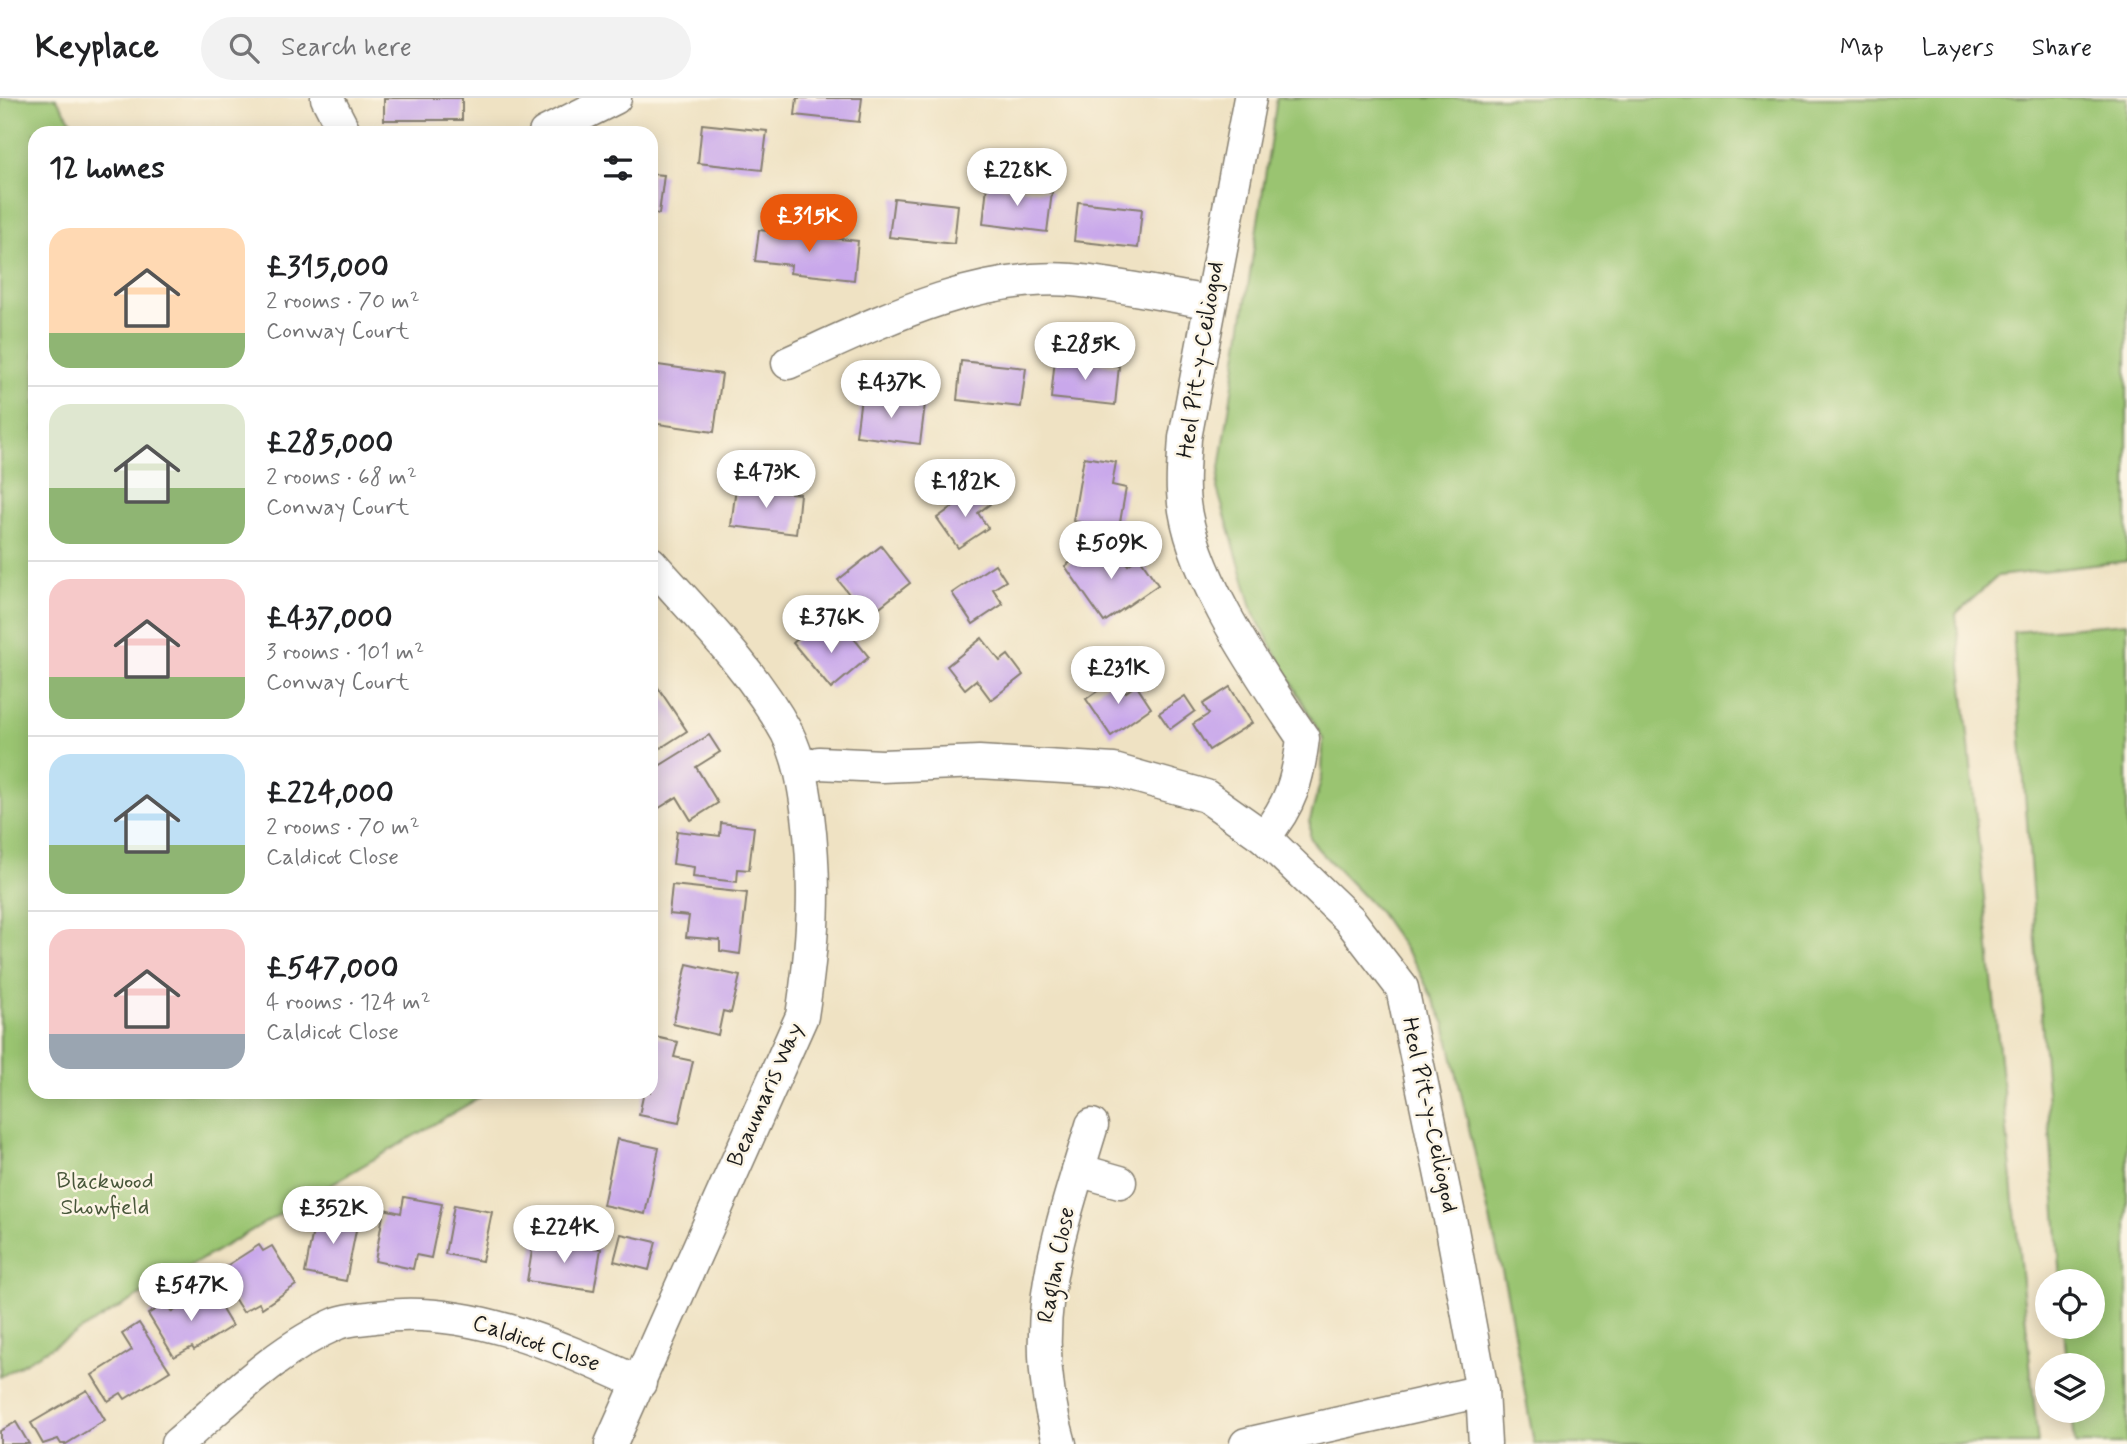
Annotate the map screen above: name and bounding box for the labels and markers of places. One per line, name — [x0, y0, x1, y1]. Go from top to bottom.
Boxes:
pin: £228K — [968, 148, 1066, 208]
pin: £315K — [760, 194, 858, 254]
pin: £285K — [1036, 322, 1134, 382]
pin: £437K — [842, 360, 940, 420]
pin: £473K — [717, 450, 815, 510]
pin: £182K — [916, 460, 1014, 519]
pin: £509K — [1062, 522, 1160, 581]
pin: £376K — [782, 596, 880, 655]
pin: £231K — [1069, 646, 1167, 706]
pin: £352K — [284, 1186, 382, 1246]
pin: £224K — [515, 1206, 613, 1265]
pin: £547K — [142, 1264, 240, 1323]

